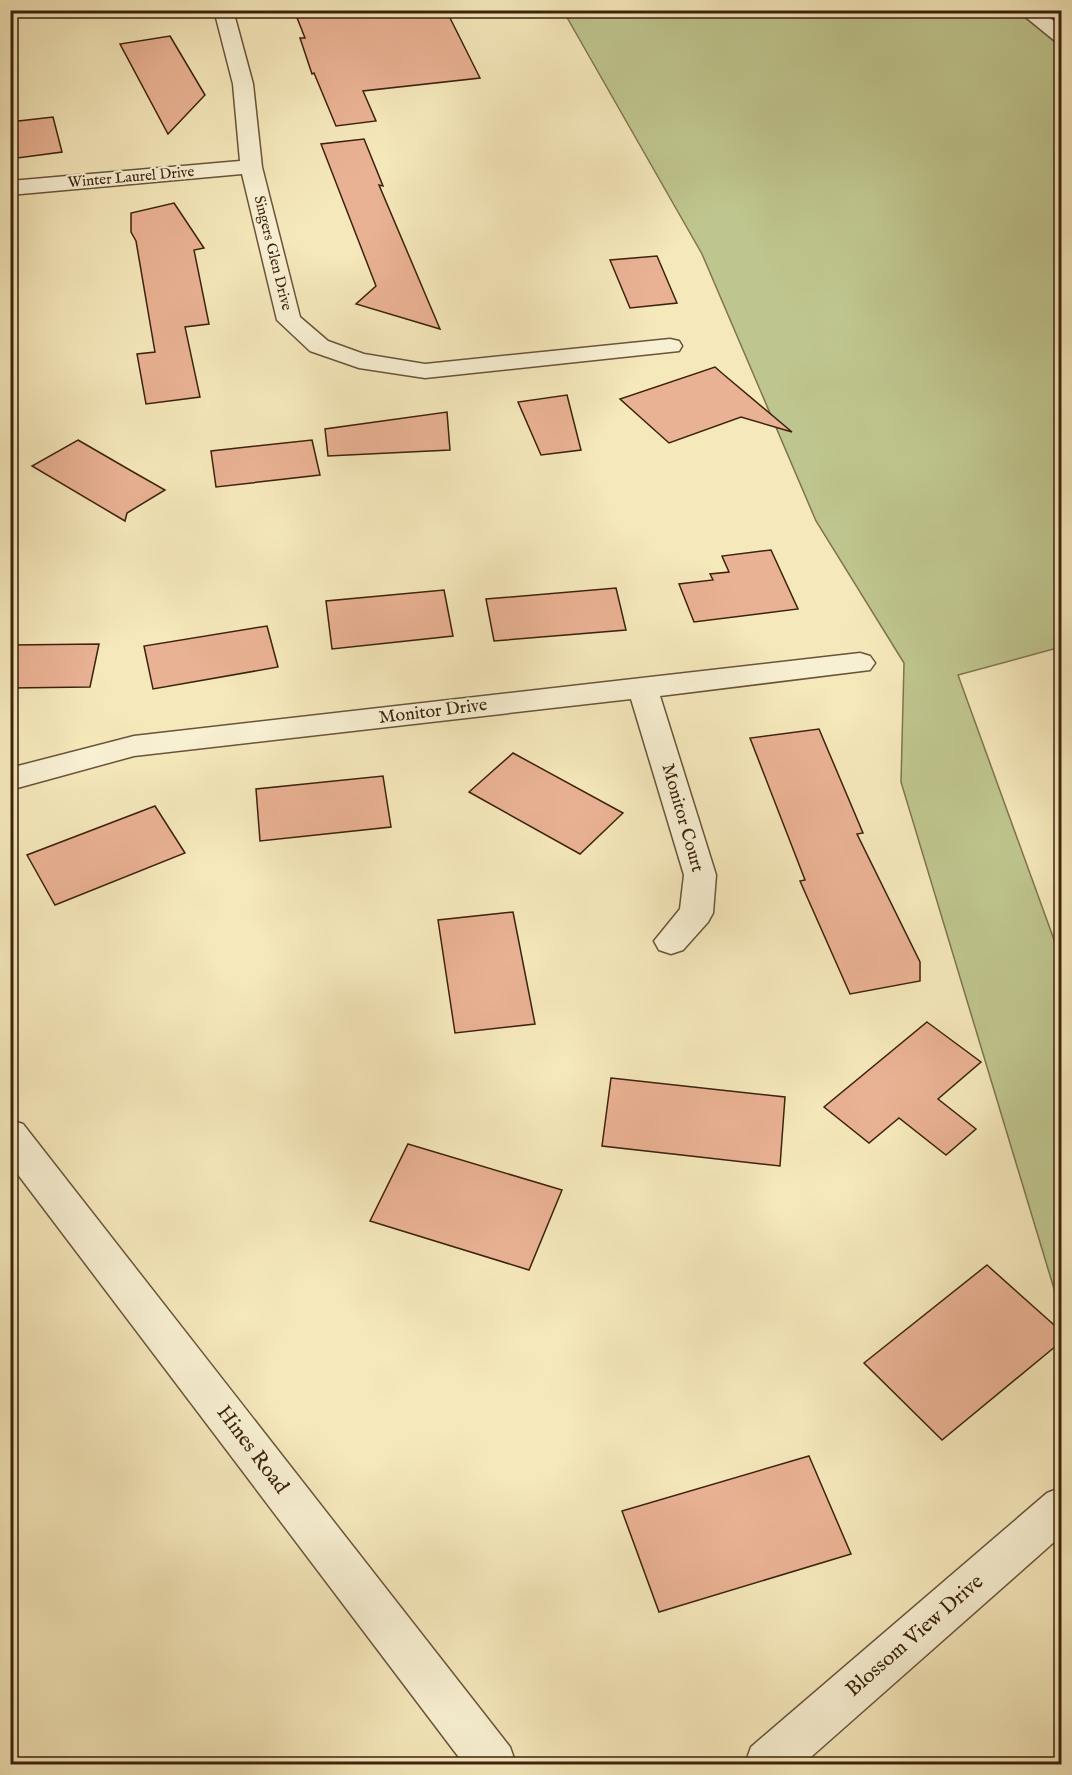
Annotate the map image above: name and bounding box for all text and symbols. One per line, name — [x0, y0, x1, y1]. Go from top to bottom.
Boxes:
street label: Winter Laurel Drive — [67, 162, 195, 192]
street label: Singers Glen Drive — [250, 194, 296, 313]
street label: Monitor Drive — [378, 694, 488, 730]
street label: Monitor Court — [656, 761, 708, 875]
street label: Hines Road — [210, 1400, 295, 1500]
street label: Blossom View Drive — [841, 1569, 990, 1703]

